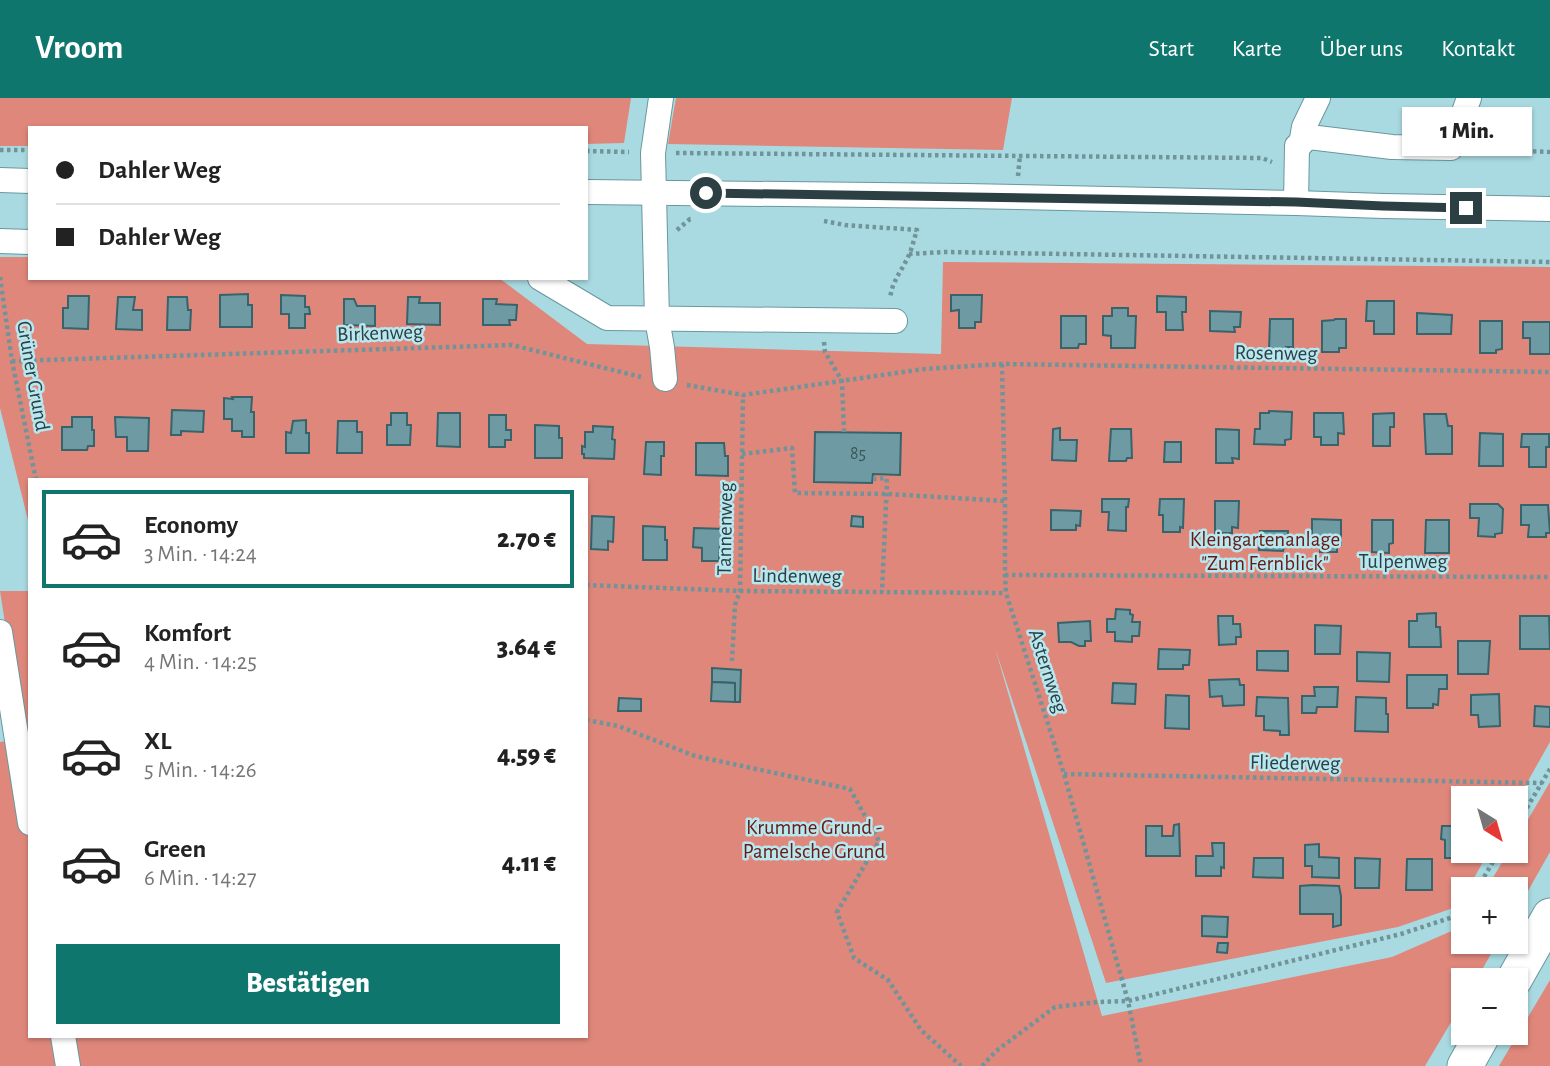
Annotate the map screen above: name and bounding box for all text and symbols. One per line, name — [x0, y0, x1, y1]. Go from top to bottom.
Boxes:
text: Vroom — [35, 32, 123, 65]
text: Start — [1149, 37, 1194, 61]
text: Karte — [1232, 37, 1282, 61]
text: Über uns — [1320, 37, 1403, 61]
text: Kontakt — [1441, 37, 1515, 61]
callout: 1 Min. — [1401, 106, 1531, 155]
text: 1 Min. — [1440, 120, 1494, 143]
text: Dahler Weg — [98, 157, 221, 183]
route start — [690, 177, 722, 209]
route end — [1450, 192, 1482, 224]
text: Dahler Weg — [98, 224, 221, 250]
street label: Grüner Grund — [13, 319, 53, 433]
street label: Birkenweg — [337, 321, 424, 345]
street label: Rosenweg — [1234, 342, 1318, 364]
house number: 85 — [850, 445, 866, 463]
street label: Tannenweg — [714, 481, 736, 576]
icon: car — [60, 508, 123, 571]
text: Economy — [144, 512, 238, 538]
text: 2.70 € — [497, 526, 556, 552]
park label: Kleingartenanlage "Zum Fernblick" — [1190, 529, 1340, 574]
text: 3 Min. · 14:24 — [144, 543, 257, 566]
street label: Tulpenweg — [1359, 551, 1448, 572]
street label: Lindenweg — [752, 565, 843, 587]
icon: car — [60, 616, 123, 679]
text: Komfort — [144, 620, 231, 646]
street label: Asternweg — [1025, 626, 1072, 716]
text: 3.64 € — [497, 634, 556, 660]
text: 4 Min. · 14:25 — [144, 651, 257, 674]
icon: car — [60, 724, 123, 787]
text: XL — [144, 728, 171, 754]
text: 4.59 € — [497, 742, 556, 768]
street label: Fliederweg — [1250, 752, 1341, 774]
text: 5 Min. · 14:26 — [144, 759, 257, 782]
north arrow — [1451, 786, 1528, 863]
map controls — [1451, 786, 1528, 1045]
park label: Krumme Grund - Pamelsche Grund — [743, 817, 885, 862]
icon: car — [60, 832, 123, 895]
text: Green — [144, 836, 206, 862]
text: 4.11 € — [502, 850, 556, 876]
text: 6 Min. · 14:27 — [144, 867, 257, 890]
button: + — [1451, 877, 1528, 954]
button: Bestätigen — [56, 944, 560, 1024]
button: − — [1451, 968, 1528, 1045]

